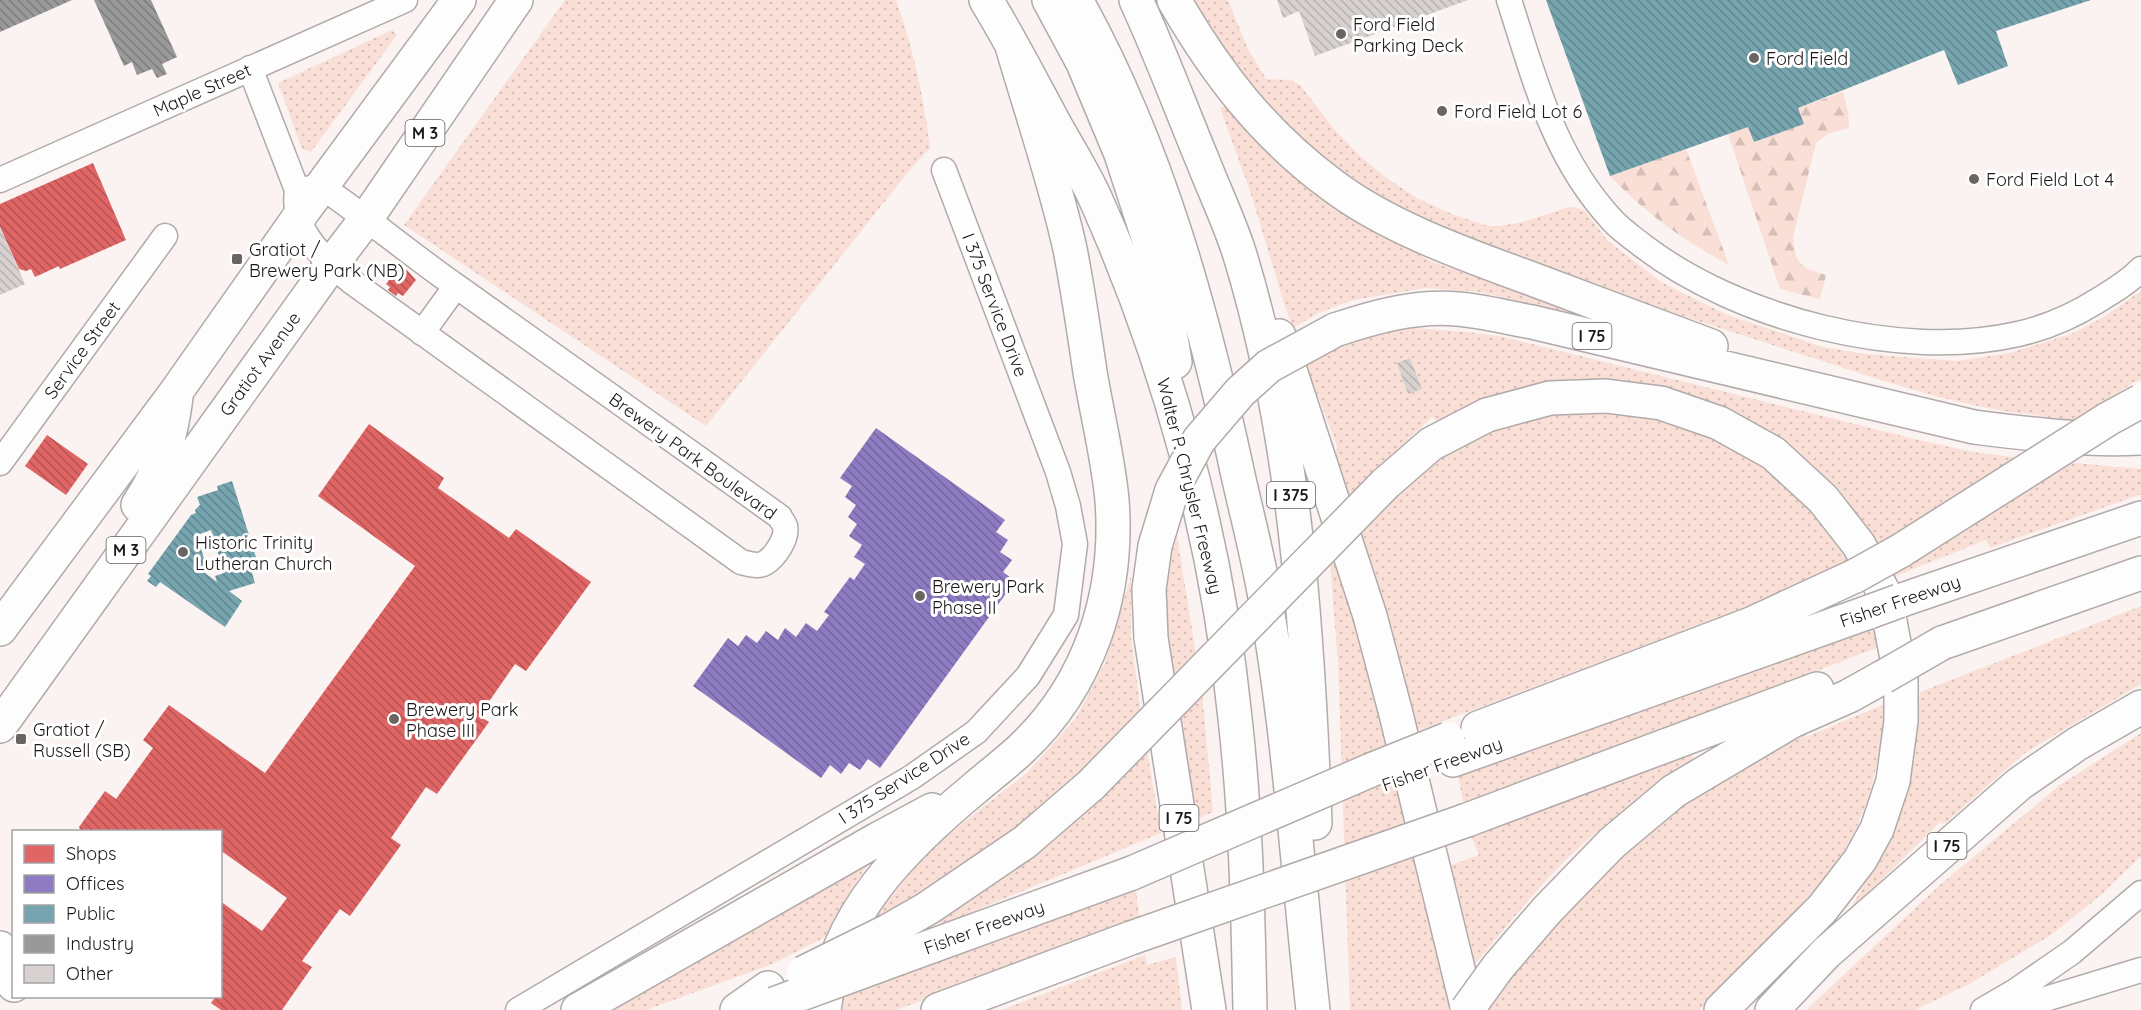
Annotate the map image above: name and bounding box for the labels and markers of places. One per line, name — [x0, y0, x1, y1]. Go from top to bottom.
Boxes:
place label: Ford Field Parking Deck — [1353, 13, 1464, 57]
marker: Ford Field Parking Deck — [1334, 27, 1348, 41]
place label: Ford Field — [1766, 47, 1848, 70]
marker: Ford Field — [1747, 51, 1761, 65]
place label: Ford Field Lot 6 — [1454, 100, 1583, 123]
marker: Ford Field Lot 6 — [1435, 104, 1449, 118]
place label: Ford Field Lot 4 — [1986, 168, 2114, 191]
marker: Ford Field Lot 4 — [1967, 172, 1981, 186]
place label: Gratiot / Brewery Park (NB) — [249, 238, 405, 282]
marker: Gratiot / Brewery Park (NB) — [230, 252, 244, 266]
place label: Historic Trinity Lutheran Church — [195, 531, 333, 575]
marker: Historic Trinity Lutheran Church — [176, 545, 190, 559]
place label: Brewery Park Phase II — [932, 575, 1044, 619]
marker: Brewery Park Phase II — [913, 589, 927, 603]
place label: Brewery Park Phase III — [406, 698, 518, 742]
marker: Brewery Park Phase III — [387, 712, 401, 726]
place label: Gratiot / Russell (SB) — [33, 718, 131, 762]
marker: Gratiot / Russell (SB) — [14, 732, 28, 746]

